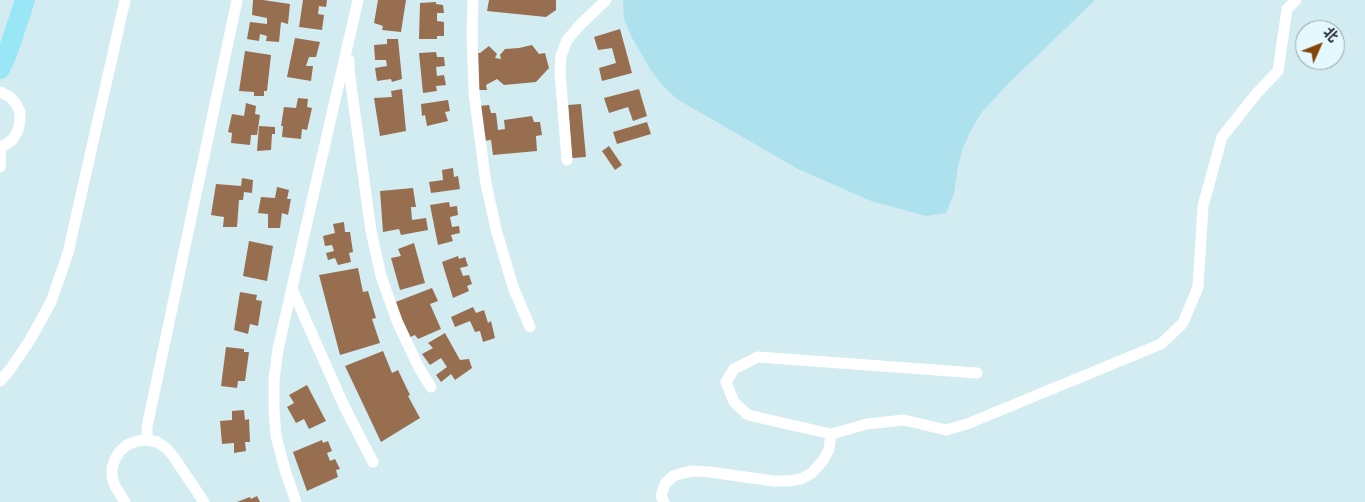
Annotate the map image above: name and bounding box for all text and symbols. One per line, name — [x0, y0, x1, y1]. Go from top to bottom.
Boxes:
north arrow — [1295, 20, 1345, 70]
text: 北 — [1319, 24, 1341, 46]

